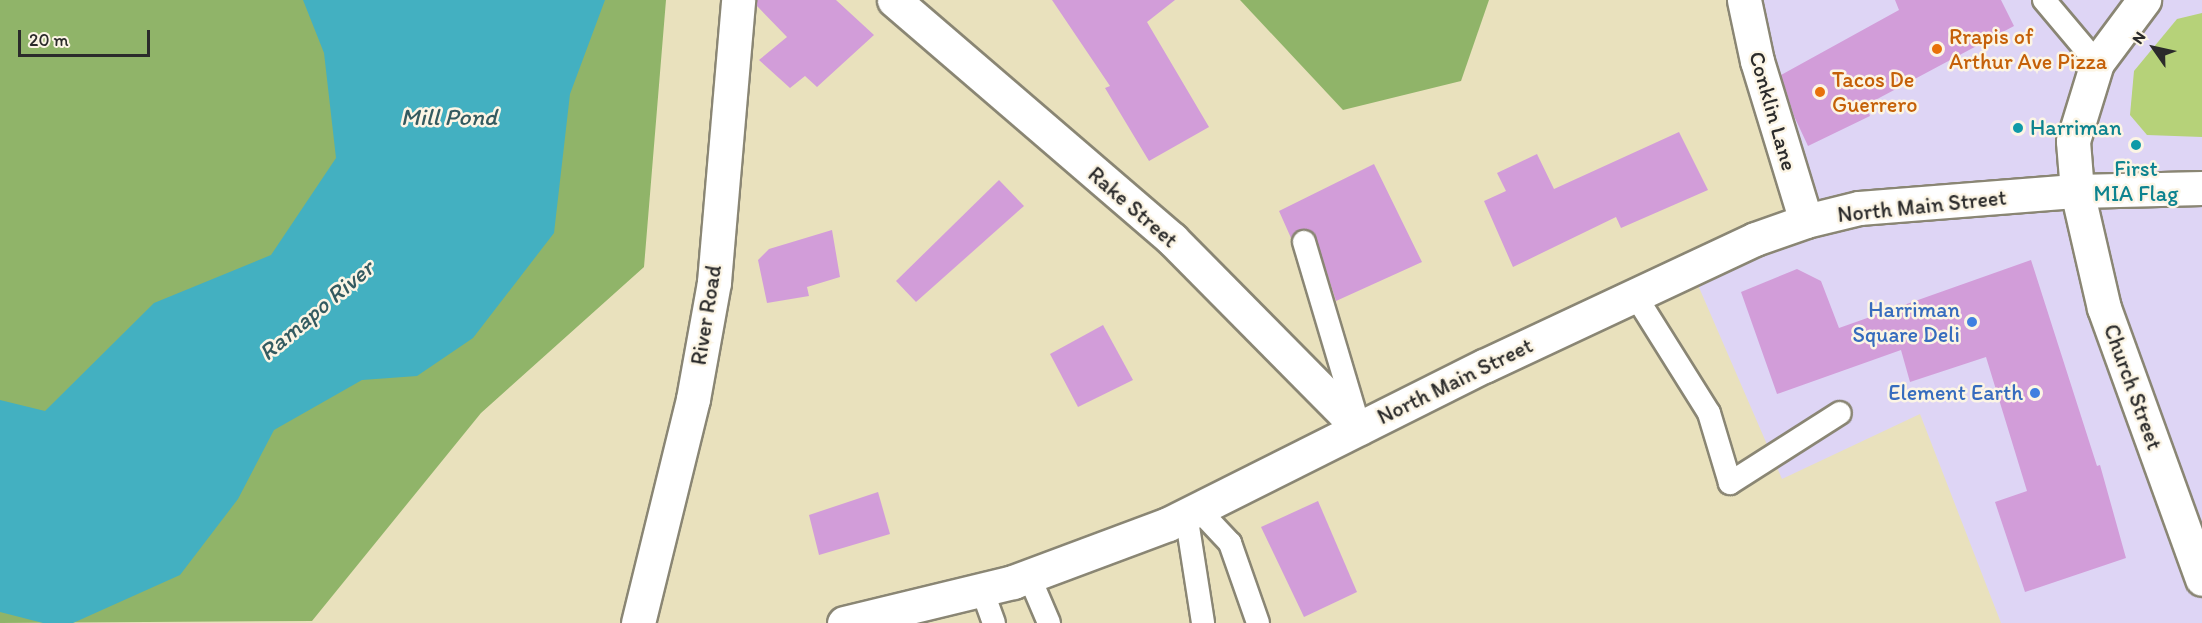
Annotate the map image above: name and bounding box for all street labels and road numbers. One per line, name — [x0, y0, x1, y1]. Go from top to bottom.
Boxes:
street label: Conklin Lane — [1743, 48, 1803, 174]
street label: Rake Street — [1083, 161, 1183, 253]
street label: North Main Street — [1836, 184, 2008, 228]
street label: River Road — [685, 263, 727, 367]
street label: Church Street — [2098, 321, 2168, 453]
street label: North Main Street — [1373, 332, 1537, 430]

